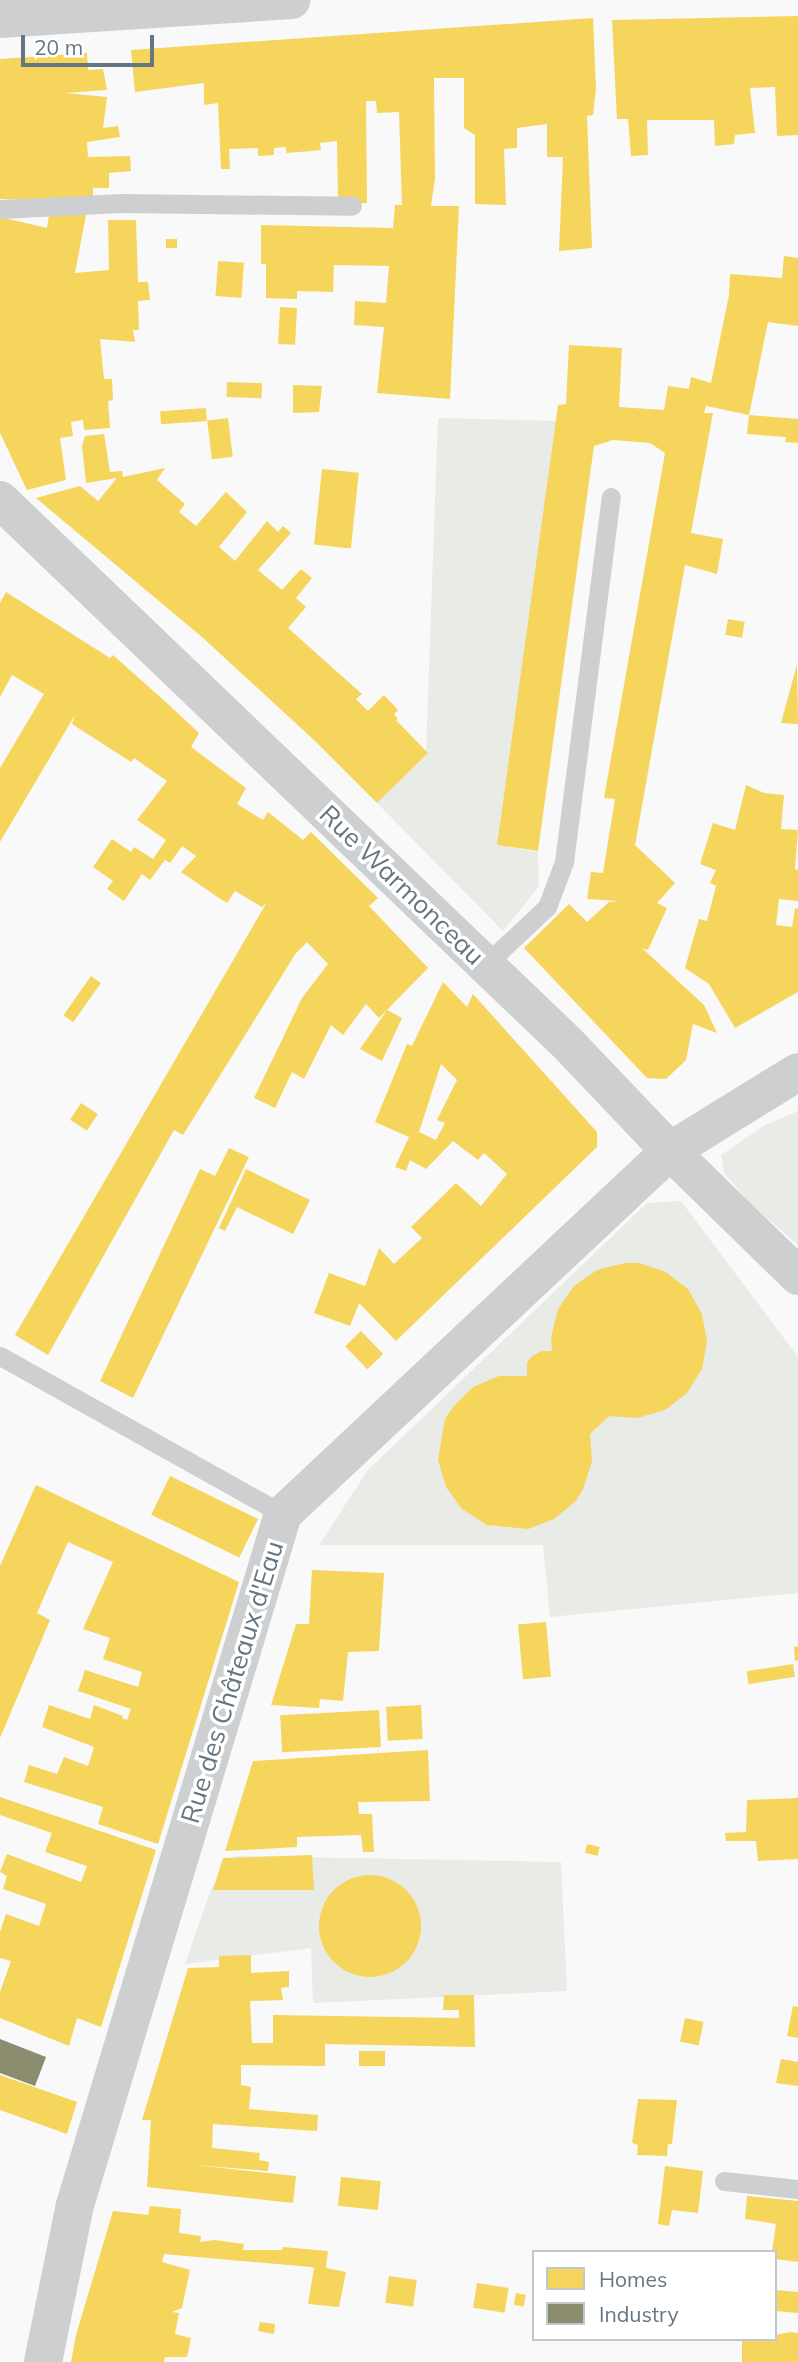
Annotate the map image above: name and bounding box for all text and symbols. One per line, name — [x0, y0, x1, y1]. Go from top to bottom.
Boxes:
scale bar — [24, 21, 158, 65]
text: 20 m — [34, 34, 83, 60]
street label: Rue Warmonceau — [313, 799, 491, 971]
street label: Rue des Châteaux d'Eau — [174, 1537, 290, 1827]
legend — [532, 2250, 777, 2341]
text: Homes — [599, 2266, 667, 2292]
text: Industry — [599, 2301, 679, 2327]

